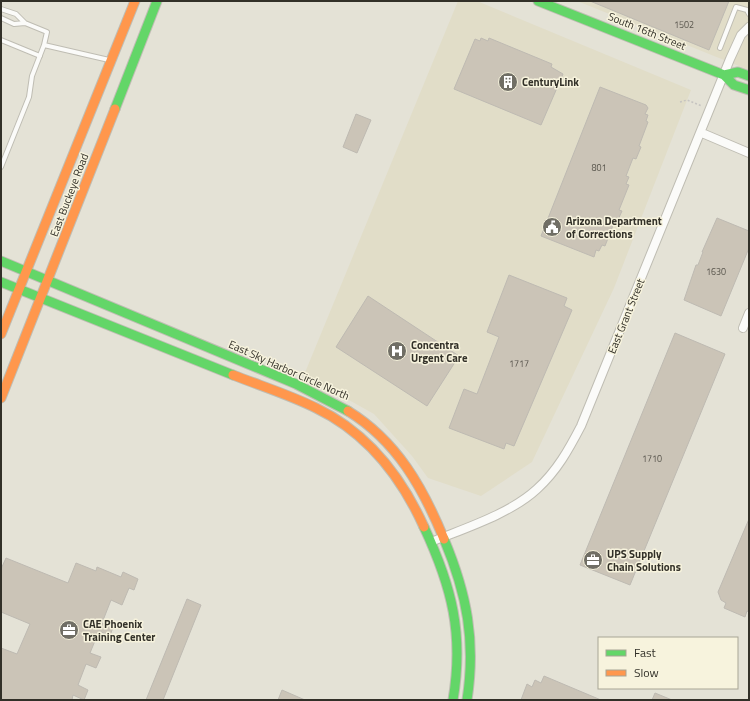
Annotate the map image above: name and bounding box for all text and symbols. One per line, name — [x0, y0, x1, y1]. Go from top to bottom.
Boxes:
street label: South 16th Street — [606, 8, 688, 54]
house number: 1502 — [674, 18, 694, 31]
building icon: CenturyLink — [497, 71, 519, 93]
place label: CenturyLink — [522, 74, 579, 90]
street label: East Buckeye Road — [46, 151, 92, 239]
house number: 801 — [591, 161, 607, 174]
place label: Arizona Department of Corrections — [566, 213, 662, 242]
public building icon: Arizona Department of Corrections — [541, 216, 563, 238]
house number: 1630 — [706, 265, 726, 278]
street label: East Grant Street — [604, 276, 648, 356]
street label: East Sky Harbor Circle North — [226, 336, 352, 404]
place label: Concentra Urgent Care — [411, 337, 468, 366]
hospital icon: Concentra Urgent Care — [386, 340, 408, 362]
house number: 1717 — [509, 357, 529, 370]
house number: 1710 — [642, 452, 662, 465]
place label: UPS Supply Chain Solutions — [607, 546, 681, 575]
office icon: UPS Supply Chain Solutions — [582, 549, 604, 571]
place label: CAE Phoenix Training Center — [83, 616, 155, 645]
office icon: CAE Phoenix Training Center — [58, 619, 80, 641]
legend — [598, 637, 738, 689]
text: Fast — [634, 643, 657, 662]
text: Slow — [634, 663, 659, 682]

